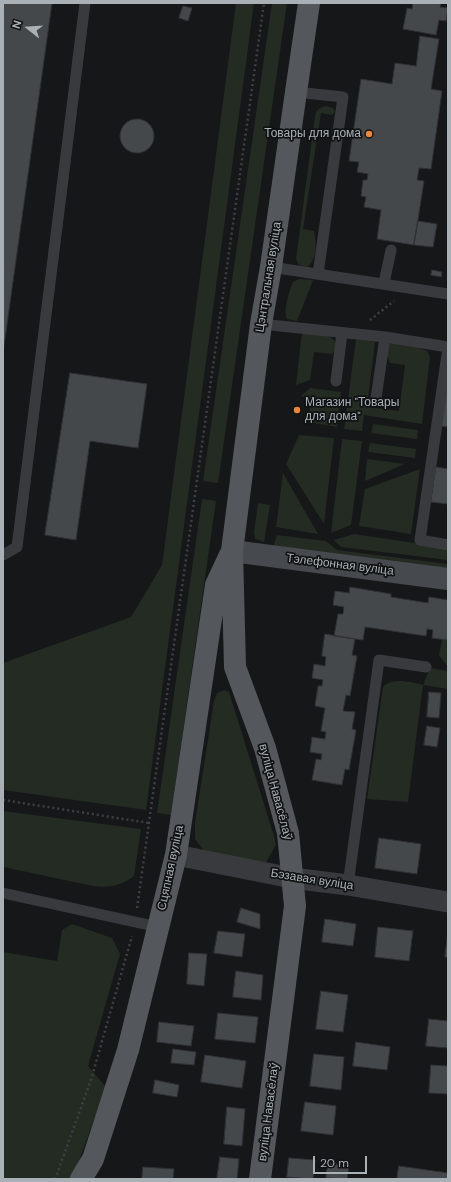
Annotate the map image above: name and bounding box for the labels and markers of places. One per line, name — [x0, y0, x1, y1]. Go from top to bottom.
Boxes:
place label: Товары для дома — [264, 127, 361, 141]
marker: Товары для дома — [364, 129, 374, 139]
place label: Магазин "Товары для дома" — [305, 396, 399, 424]
marker: Магазин "Товары для дома" — [292, 405, 302, 415]

